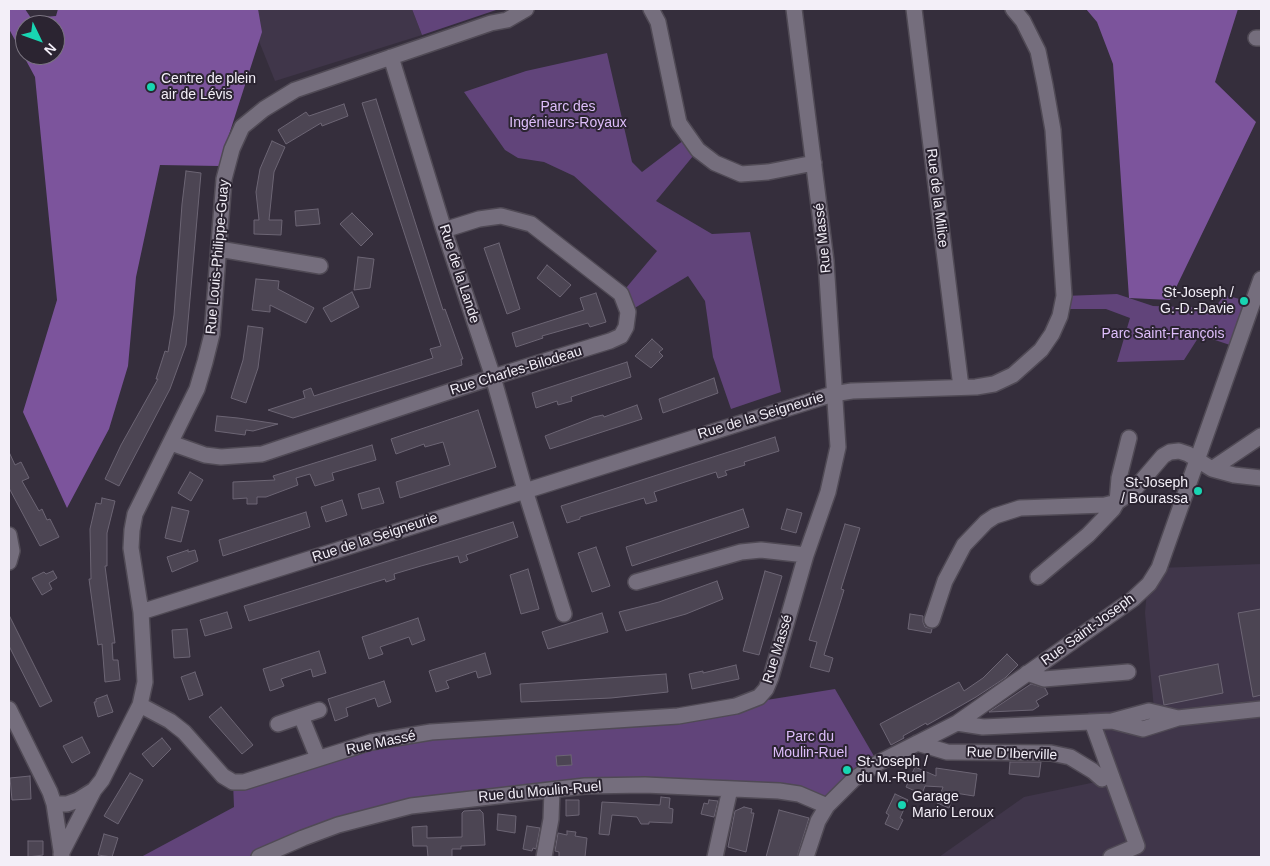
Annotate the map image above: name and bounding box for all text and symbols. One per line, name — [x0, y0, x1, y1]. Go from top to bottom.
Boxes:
north arrow — [15, 15, 65, 65]
text: N — [41, 40, 60, 58]
place label: Centre de plein air de Lévis — [161, 71, 256, 104]
marker: Centre de plein air de Lévis — [145, 81, 157, 93]
park label: Parc des Ingénieurs-Royaux — [509, 99, 627, 132]
street label: Rue de la Milice — [923, 148, 951, 248]
street label: Rue Louis-Philippe-Guay — [203, 179, 233, 335]
street label: Rue Massé — [811, 202, 835, 274]
street label: Rue de la Lande — [435, 223, 483, 325]
place label: St-Joseph / G.-D.-Davie — [1160, 285, 1234, 318]
marker: St-Joseph / G.-D.-Davie — [1238, 295, 1250, 307]
park label: Parc Saint-François — [1102, 326, 1224, 342]
street label: Rue Charles-Bilodeau — [448, 343, 584, 399]
street label: Rue de la Seigneurie — [696, 389, 826, 443]
place label: St-Joseph / Bourassa — [1121, 475, 1188, 508]
marker: St-Joseph / Bourassa — [1192, 485, 1204, 497]
street label: Rue de la Seigneurie — [310, 510, 440, 566]
street label: Rue Saint-Joseph — [1038, 590, 1138, 670]
street label: Rue Massé — [760, 613, 796, 685]
street label: Rue Massé — [345, 727, 417, 759]
park label: Parc du Moulin-Ruel — [773, 729, 847, 762]
street label: Rue D'Iberville — [966, 744, 1058, 764]
place label: St-Joseph / du M.-Ruel — [857, 754, 928, 786]
marker: St-Joseph / du M.-Ruel — [841, 764, 853, 776]
street label: Rue du Moulin-Ruel — [478, 778, 602, 806]
place label: Garage Mario Leroux — [912, 789, 994, 822]
marker: Garage Mario Leroux — [896, 799, 908, 811]

